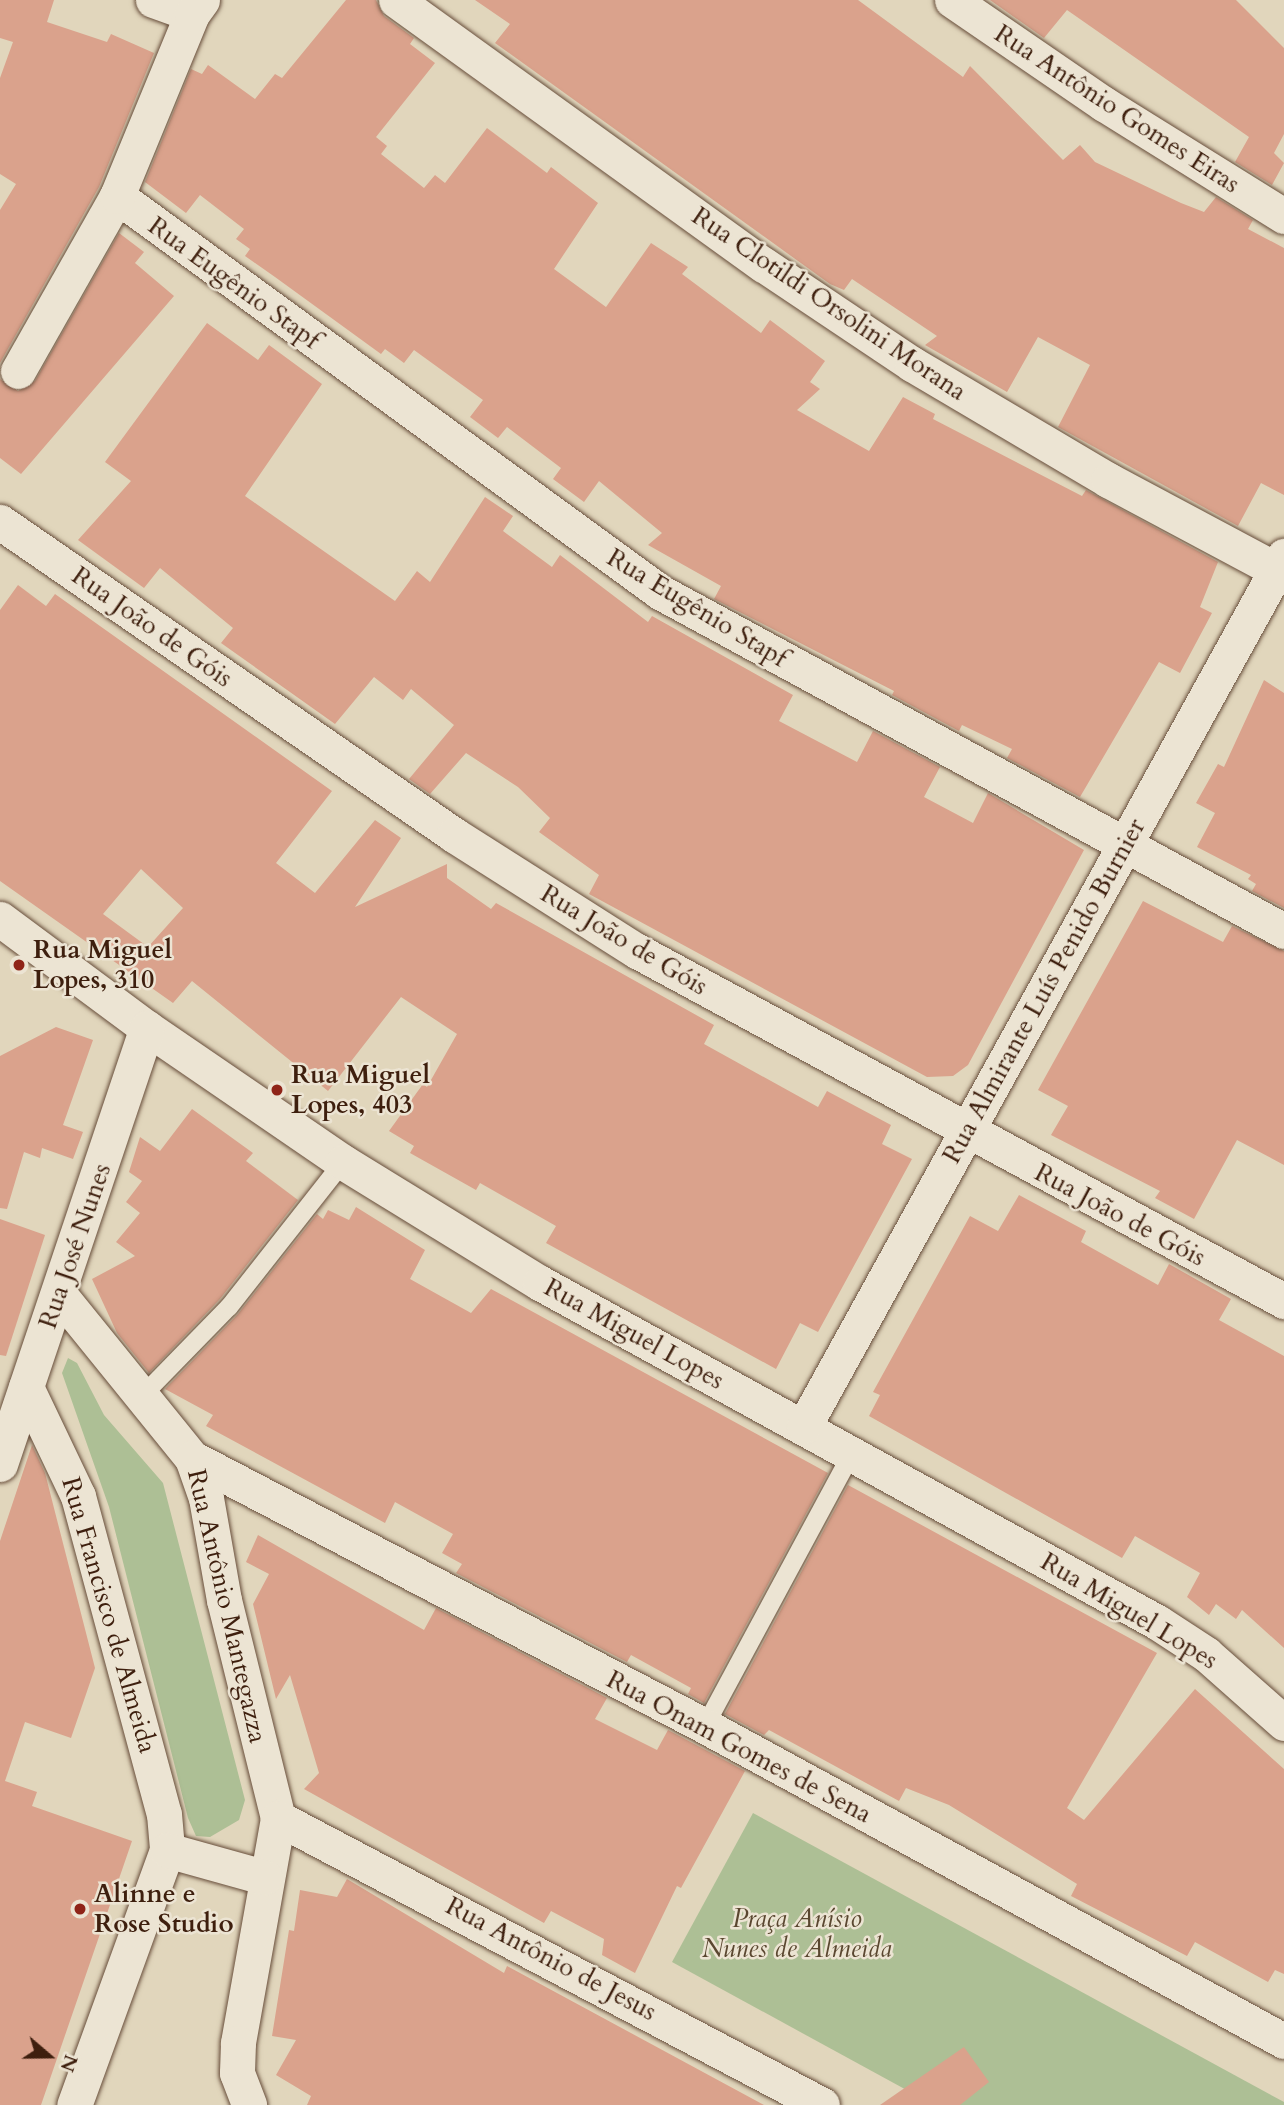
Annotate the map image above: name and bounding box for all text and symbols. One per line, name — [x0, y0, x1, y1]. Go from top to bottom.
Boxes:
street label: Rua Antônio Gomes Eiras — [989, 18, 1245, 200]
street label: Rua Clotildi Orsolini Morana — [686, 200, 972, 408]
street label: Rua Eugênio Stapf — [142, 210, 326, 356]
street label: Rua Eugênio Stapf — [601, 542, 793, 674]
street label: Rua João de Góis — [66, 560, 238, 694]
street label: Rua Almirante Luís Penido Burnier — [936, 813, 1152, 1169]
street label: Rua João de Góis — [535, 878, 713, 1002]
place label: Rua Miguel Lopes, 310 — [33, 934, 172, 996]
marker: Rua Miguel Lopes, 310 — [11, 957, 27, 973]
place label: Rua Miguel Lopes, 403 — [291, 1059, 430, 1120]
marker: Rua Miguel Lopes, 403 — [269, 1082, 285, 1098]
street label: Rua João de Góis — [1029, 1157, 1211, 1273]
street label: Rua José Nunes — [32, 1159, 118, 1333]
street label: Rua Miguel Lopes — [539, 1272, 729, 1396]
street label: Rua Antônio Mantegazza — [180, 1466, 274, 1746]
street label: Rua Francisco de Almeida — [55, 1473, 163, 1757]
street label: Rua Miguel Lopes — [1035, 1546, 1223, 1676]
street label: Rua Onam Gomes de Sena — [601, 1664, 877, 1830]
place label: Alinne e Rose Studio — [94, 1878, 234, 1940]
street label: Rua Antônio de Jesus — [440, 1890, 662, 2028]
marker: Alinne e Rose Studio — [72, 1901, 88, 1917]
park label: Praça Anísio Nunes de Almeida — [702, 1903, 892, 1965]
north arrow — [14, 2021, 84, 2091]
text: N — [54, 2051, 84, 2075]

